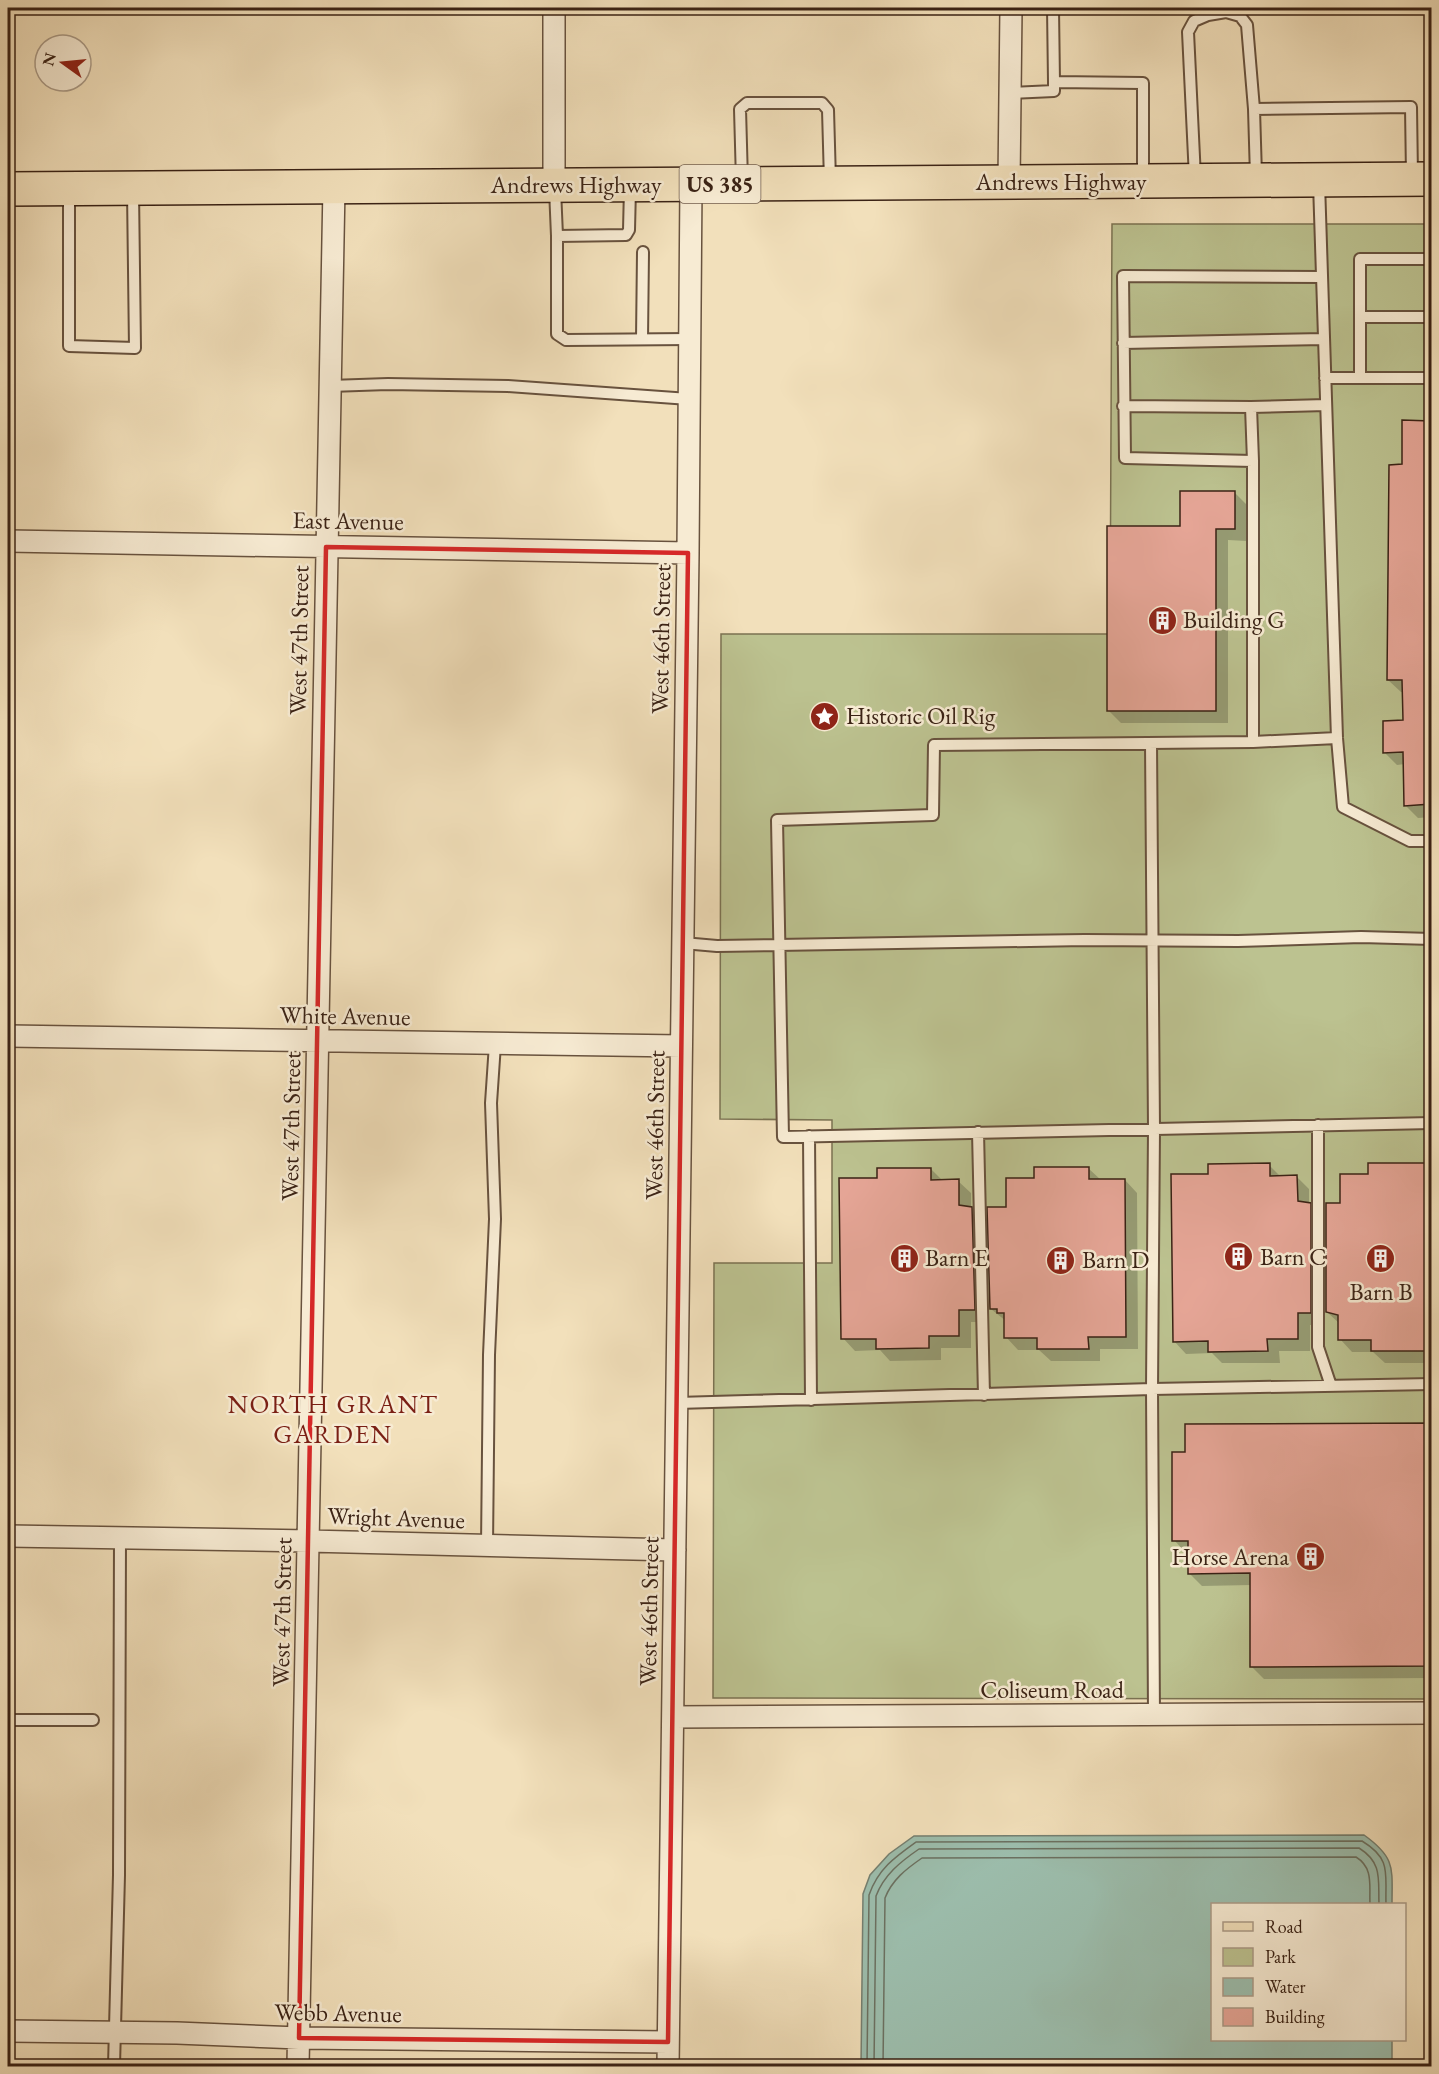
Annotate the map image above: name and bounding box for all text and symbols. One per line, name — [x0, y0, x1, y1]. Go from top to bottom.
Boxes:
north arrow — [33, 33, 93, 93]
text: N — [37, 50, 61, 68]
road number: US 385 — [680, 165, 760, 203]
street label: Andrews Highway — [974, 166, 1147, 197]
street label: Andrews Highway — [489, 169, 662, 200]
street label: East Avenue — [292, 504, 404, 537]
street label: West 46th Street — [644, 564, 677, 714]
street label: West 47th Street — [282, 565, 315, 715]
building icon: Building G — [1146, 604, 1178, 636]
place label: Building G — [1183, 604, 1285, 635]
place icon: Historic Oil Rig — [809, 700, 841, 732]
place label: Historic Oil Rig — [846, 700, 996, 731]
street label: White Avenue — [279, 999, 411, 1032]
street label: West 46th Street — [638, 1050, 671, 1200]
street label: West 47th Street — [274, 1051, 307, 1201]
building icon: Barn C — [1223, 1241, 1255, 1273]
place label: Barn C — [1260, 1241, 1326, 1272]
building icon: Barn E — [888, 1242, 920, 1274]
place label: Barn E — [925, 1242, 988, 1273]
building icon: Barn B — [1365, 1243, 1397, 1275]
building icon: Barn D — [1045, 1244, 1077, 1276]
place label: Barn D — [1082, 1244, 1149, 1275]
place label: Barn B — [1349, 1276, 1413, 1307]
district label: NORTH GRANT GARDEN — [227, 1387, 439, 1451]
street label: Wright Avenue — [327, 1500, 465, 1535]
street label: West 46th Street — [632, 1536, 665, 1686]
street label: West 47th Street — [265, 1537, 298, 1687]
place label: Horse Arena — [1172, 1541, 1289, 1572]
building icon: Horse Arena — [1294, 1541, 1326, 1573]
street label: Coliseum Road — [980, 1674, 1125, 1705]
legend — [1211, 1903, 1406, 2041]
text: Road — [1265, 1915, 1304, 1938]
text: Park — [1265, 1945, 1296, 1968]
text: Water — [1265, 1975, 1306, 1998]
street label: Webb Avenue — [274, 1996, 402, 2029]
text: Building — [1265, 2005, 1325, 2028]

